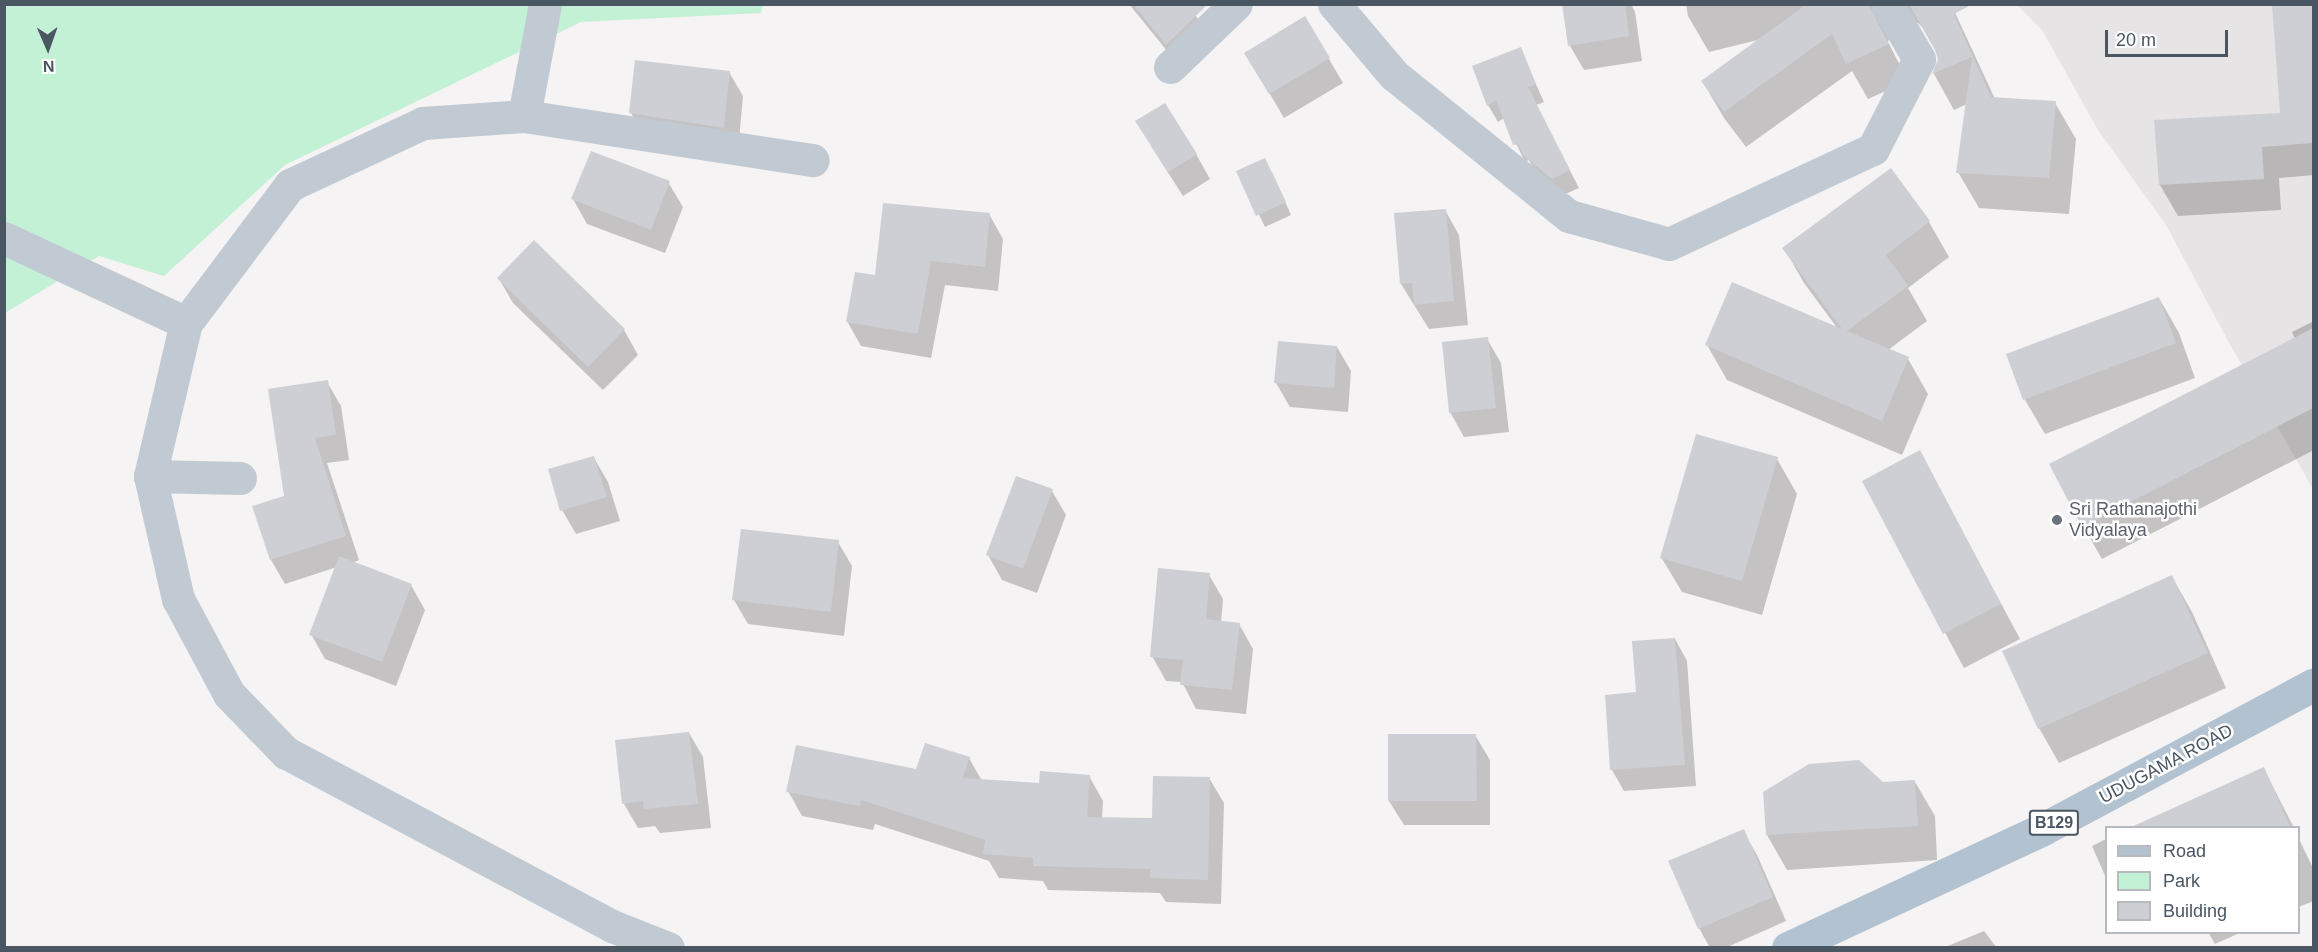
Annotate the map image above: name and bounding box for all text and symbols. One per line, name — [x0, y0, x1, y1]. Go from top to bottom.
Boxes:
north arrow — [18, 18, 78, 78]
scale bar — [2108, 18, 2231, 56]
text: 20 m — [2116, 30, 2156, 50]
text: N — [43, 58, 55, 75]
place label: Sri Rathanajothi Vidyalaya — [2069, 499, 2197, 542]
marker: Sri Rathanajothi Vidyalaya — [2050, 513, 2064, 527]
street label: UDUGAMA ROAD — [2095, 719, 2237, 809]
road number: B129 — [2028, 810, 2080, 836]
legend — [2105, 826, 2300, 934]
text: Road — [2163, 841, 2206, 861]
text: Park — [2163, 871, 2200, 891]
text: Building — [2163, 901, 2227, 921]

